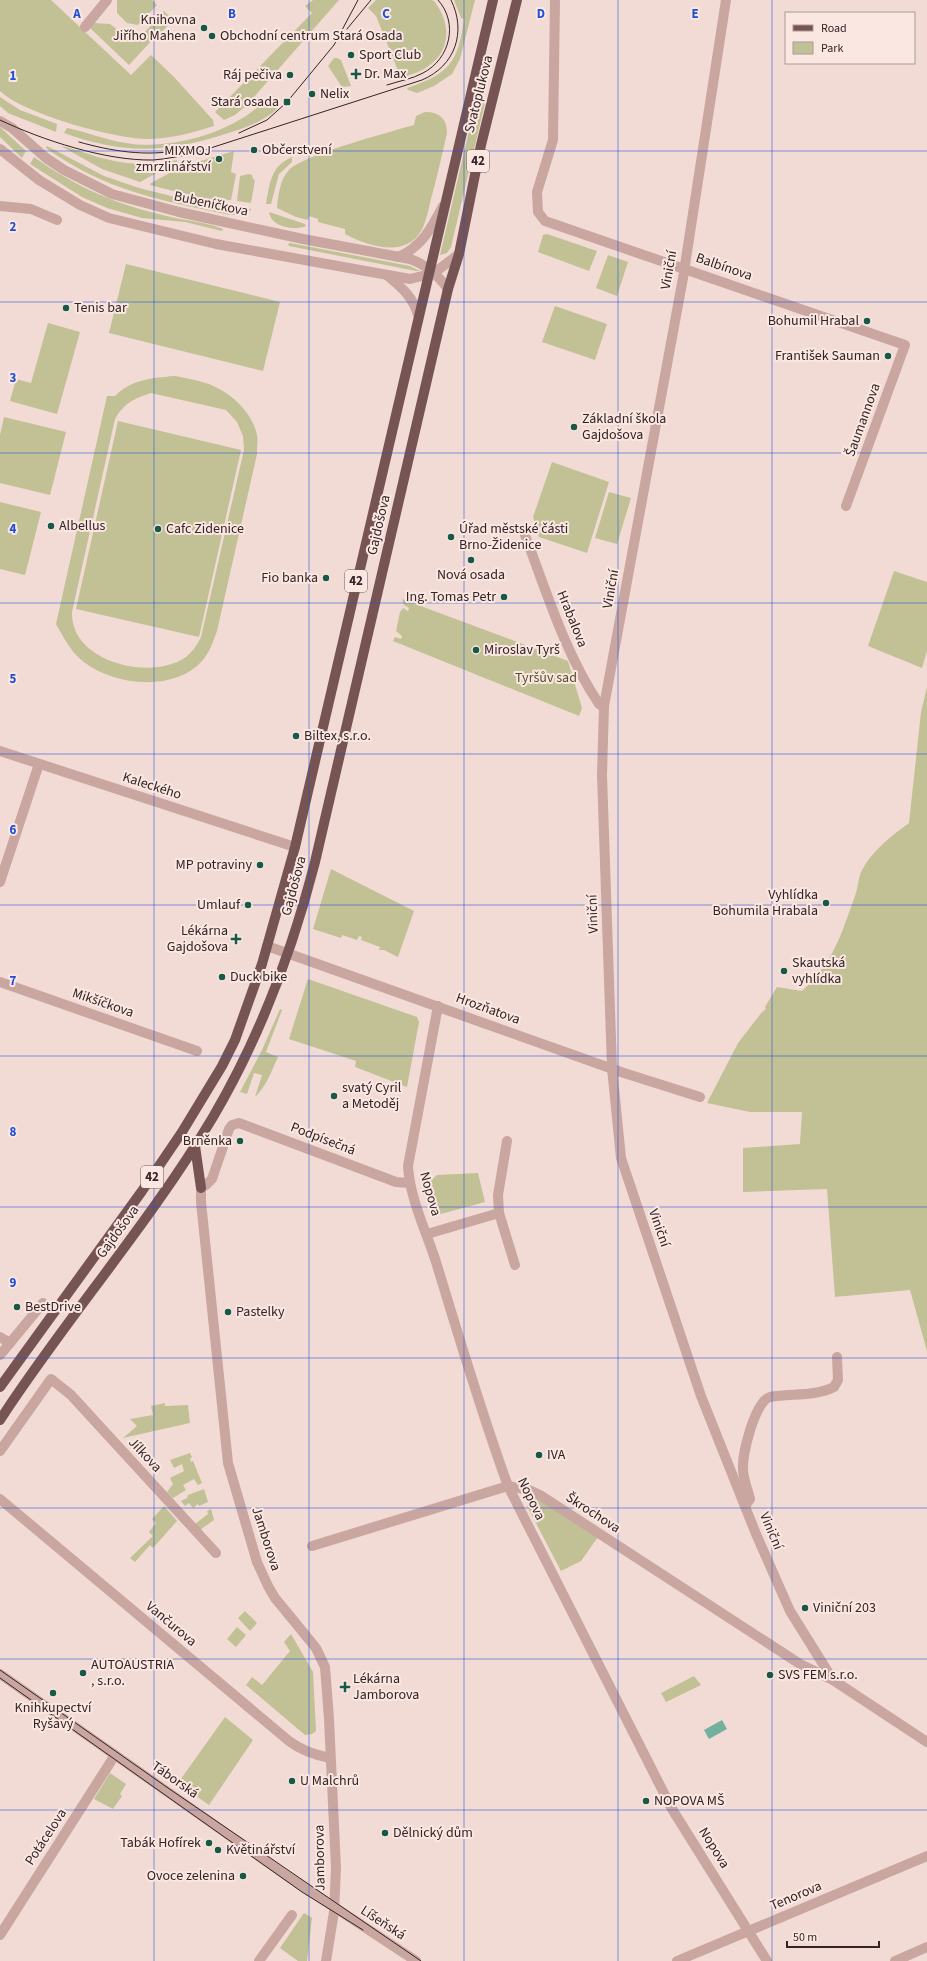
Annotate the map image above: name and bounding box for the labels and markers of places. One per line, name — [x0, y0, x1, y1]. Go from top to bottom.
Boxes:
place label: Knihovna Jiřího Mahena — [113, 10, 196, 46]
marker: Knihovna Jiřího Mahena — [199, 23, 209, 33]
place label: Obchodní centrum Stará Osada — [220, 26, 403, 46]
marker: Obchodní centrum Stará Osada — [207, 31, 217, 41]
place label: Sport Club — [359, 45, 421, 65]
marker: Sport Club — [346, 50, 356, 60]
place label: Dr. Max — [364, 64, 407, 84]
place label: Ráj pečiva — [223, 65, 282, 85]
marker: Dr. Max — [351, 69, 361, 79]
marker: Ráj pečiva — [285, 70, 295, 80]
place label: Nelix — [320, 84, 350, 104]
marker: Nelix — [307, 89, 317, 99]
place label: Stará osada — [211, 92, 279, 112]
marker: Stará osada — [282, 97, 292, 107]
place label: Občerstvení — [262, 140, 332, 160]
place label: MIXMOJ zmrzlinářství — [136, 141, 212, 177]
marker: Občerstvení — [249, 145, 259, 155]
marker: MIXMOJ zmrzlinářství — [214, 154, 224, 164]
place label: Tenis bar — [74, 298, 127, 318]
marker: Tenis bar — [61, 303, 71, 313]
place label: Bohumil Hrabal — [768, 311, 859, 331]
marker: Bohumil Hrabal — [862, 316, 872, 326]
place label: František Sauman — [775, 346, 880, 366]
marker: František Sauman — [883, 351, 893, 361]
place label: Základní škola Gajdošova — [582, 409, 666, 445]
marker: Základní škola Gajdošova — [569, 422, 579, 432]
place label: Albellus — [59, 516, 106, 536]
place label: Cafc Zidenice — [166, 519, 244, 539]
place label: Úřad městské části Brno-Židenice — [459, 519, 568, 555]
marker: Albellus — [46, 521, 56, 531]
marker: Cafc Zidenice — [153, 524, 163, 534]
marker: Úřad městské části Brno-Židenice — [446, 532, 456, 542]
marker: Nová osada — [466, 555, 476, 565]
place label: Nová osada — [437, 565, 505, 585]
place label: Fio banka — [261, 568, 318, 588]
marker: Fio banka — [321, 573, 331, 583]
place label: Ing. Tomas Petr — [406, 587, 496, 607]
marker: Ing. Tomas Petr — [499, 592, 509, 602]
place label: Miroslav Tyrš — [484, 640, 560, 660]
marker: Miroslav Tyrš — [471, 645, 481, 655]
place label: Biltex, s.r.o. — [304, 726, 371, 746]
marker: Biltex, s.r.o. — [291, 731, 301, 741]
place label: MP potraviny — [175, 855, 252, 875]
marker: MP potraviny — [255, 860, 265, 870]
place label: Vyhlídka Bohumila Hrabala — [713, 885, 818, 921]
place label: Umlauf — [197, 895, 241, 915]
marker: Vyhlídka Bohumila Hrabala — [821, 898, 831, 908]
marker: Umlauf — [243, 900, 253, 910]
place label: Lékárna Gajdošova — [167, 921, 228, 957]
marker: Lékárna Gajdošova — [231, 934, 241, 944]
place label: Skautská vyhlídka — [792, 953, 845, 989]
marker: Skautská vyhlídka — [779, 966, 789, 976]
place label: Duck bike — [230, 967, 287, 987]
marker: Duck bike — [217, 972, 227, 982]
place label: svatý Cyril a Metoděj — [342, 1078, 402, 1114]
marker: svatý Cyril a Metoděj — [329, 1091, 339, 1101]
place label: Brněnka — [183, 1131, 232, 1151]
marker: Brněnka — [235, 1136, 245, 1146]
place label: BestDrive — [25, 1297, 81, 1317]
marker: BestDrive — [12, 1302, 22, 1312]
place label: Pastelky — [236, 1302, 285, 1322]
marker: Pastelky — [223, 1307, 233, 1317]
place label: IVA — [547, 1445, 566, 1465]
marker: IVA — [534, 1450, 544, 1460]
place label: Viniční 203 — [813, 1598, 876, 1618]
marker: Viniční 203 — [800, 1603, 810, 1613]
place label: AUTOAUSTRIA , s.r.o. — [91, 1655, 174, 1691]
place label: SVS FEM s.r.o. — [778, 1665, 858, 1685]
marker: AUTOAUSTRIA , s.r.o. — [78, 1668, 88, 1678]
place label: Lékárna Jamborova — [353, 1669, 419, 1705]
marker: SVS FEM s.r.o. — [765, 1670, 775, 1680]
marker: Lékárna Jamborova — [340, 1682, 350, 1692]
marker: Knihkupectví Ryšavý — [48, 1688, 58, 1698]
place label: Knihkupectví Ryšavý — [15, 1698, 92, 1734]
place label: U Malchrů — [300, 1771, 359, 1791]
marker: U Malchrů — [287, 1776, 297, 1786]
place label: NOPOVA MŠ — [654, 1791, 725, 1811]
marker: NOPOVA MŠ — [641, 1796, 651, 1806]
place label: Dělnický dům — [393, 1823, 473, 1843]
marker: Dělnický dům — [380, 1828, 390, 1838]
place label: Tabák Hofírek — [120, 1833, 201, 1853]
marker: Tabák Hofírek — [204, 1838, 214, 1848]
place label: Květinářství — [226, 1840, 296, 1860]
marker: Květinářství — [213, 1845, 223, 1855]
place label: Ovoce zelenina — [147, 1866, 235, 1886]
marker: Ovoce zelenina — [238, 1871, 248, 1881]

